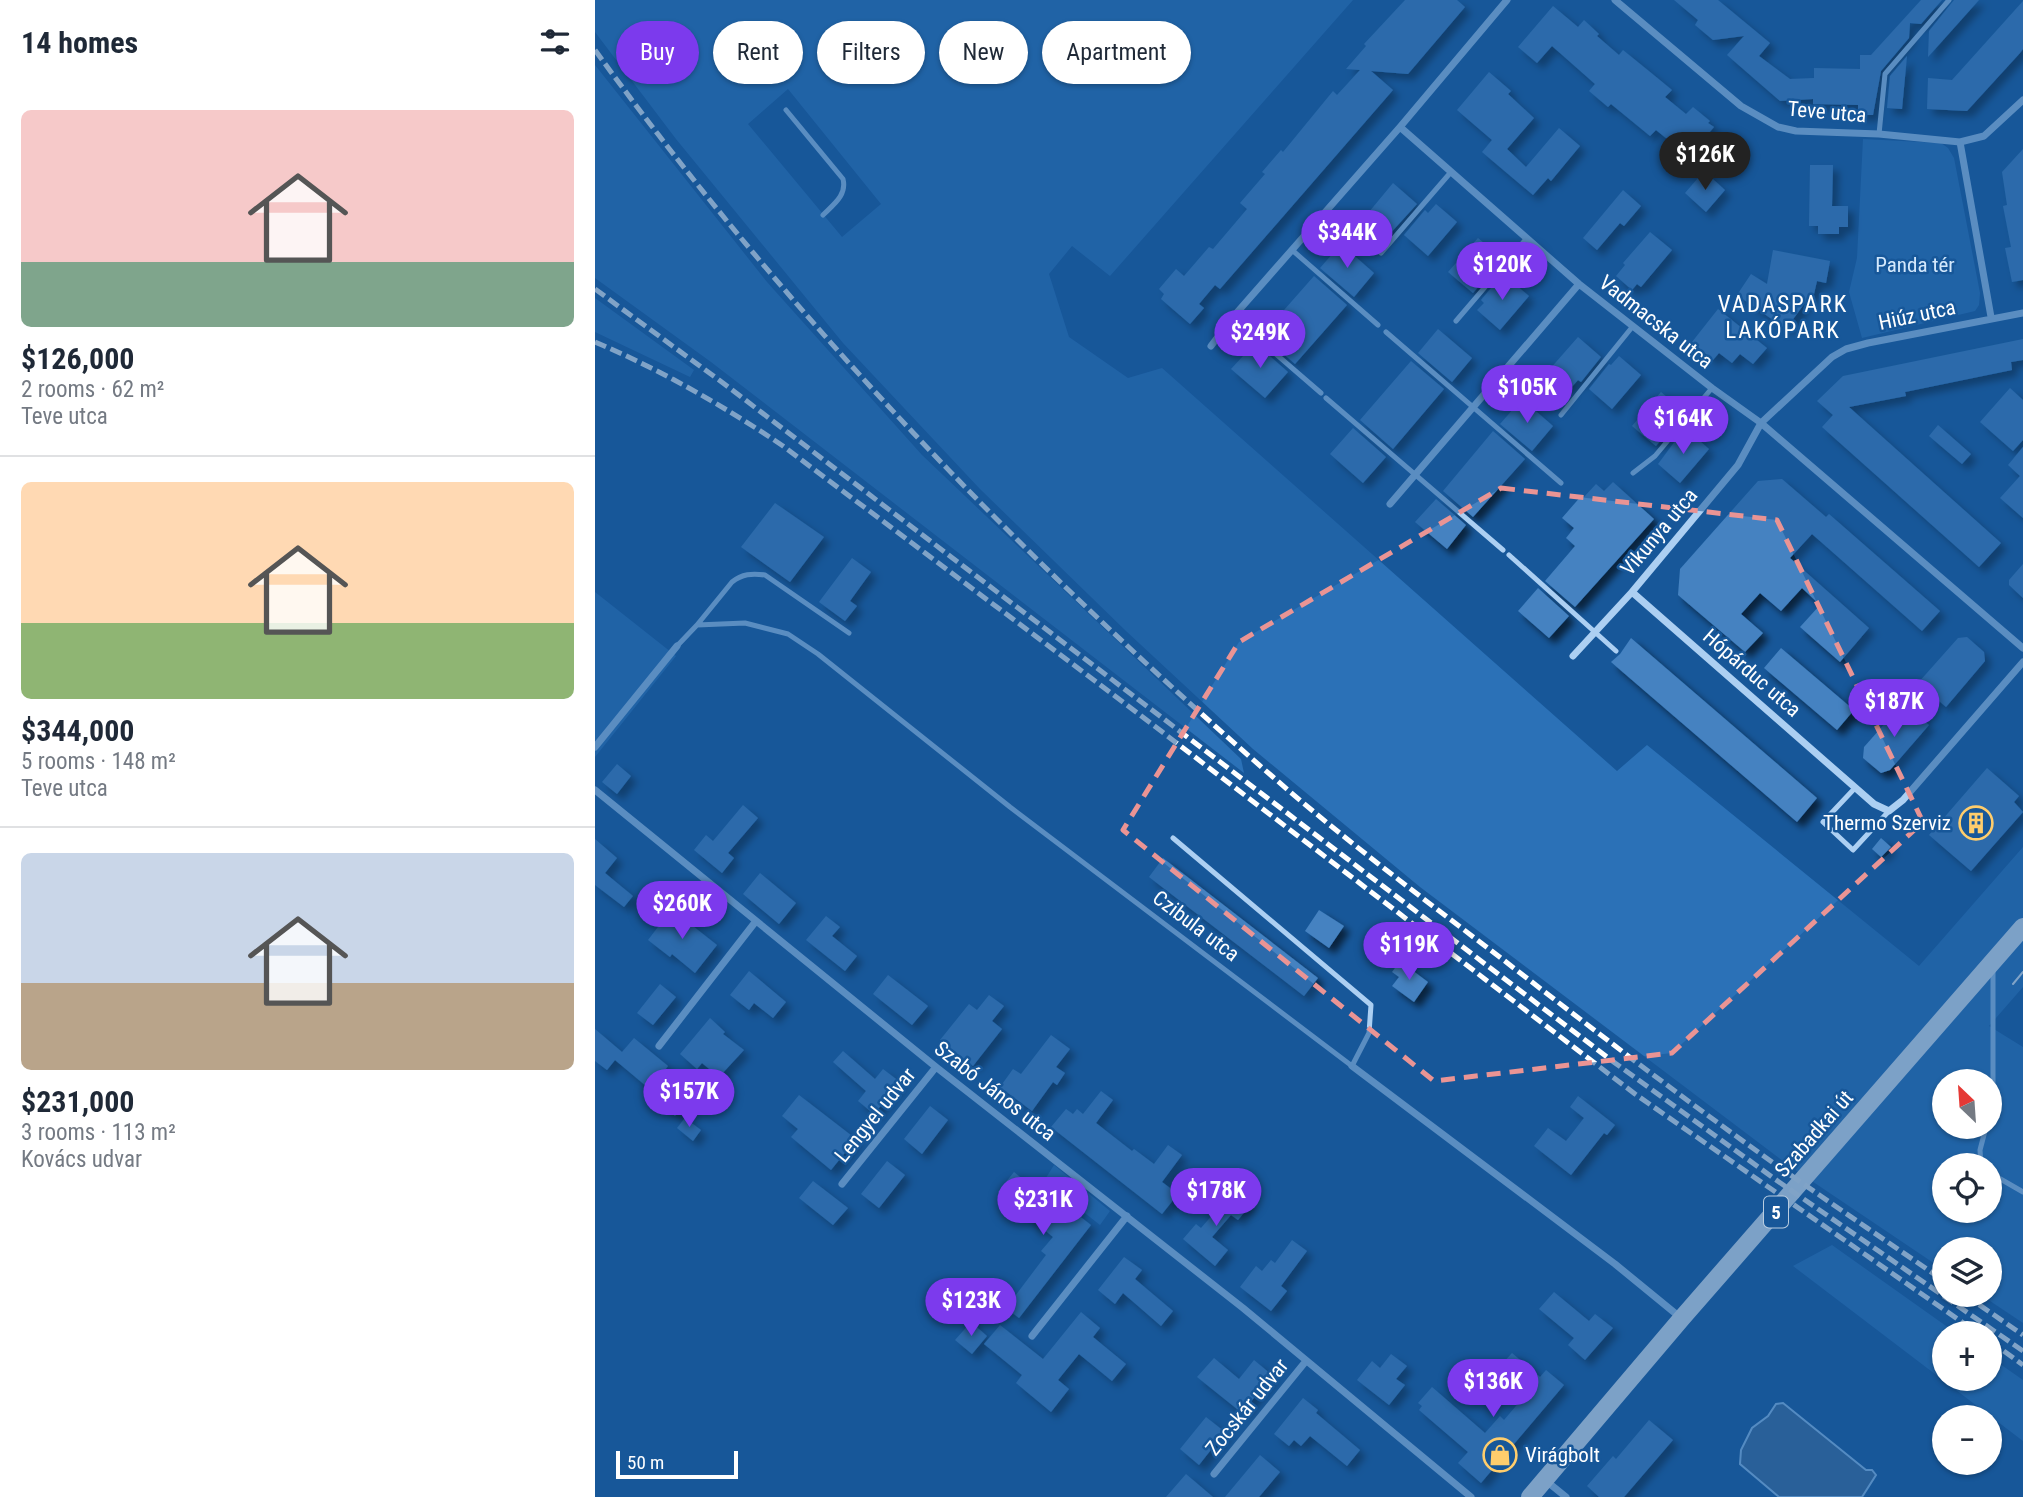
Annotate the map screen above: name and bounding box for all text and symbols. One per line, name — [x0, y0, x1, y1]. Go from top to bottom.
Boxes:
chip: Buy — [616, 21, 699, 84]
chip: Rent — [713, 21, 803, 84]
chip: Filters — [817, 21, 925, 84]
chip: New — [939, 21, 1028, 84]
chip: Apartment — [1042, 21, 1191, 84]
icon: filters — [536, 23, 574, 61]
text: 14 homes — [21, 25, 138, 60]
street label: Teve utca — [1786, 97, 1868, 127]
pin: $126K — [1656, 132, 1754, 192]
text: $126K — [1675, 141, 1735, 168]
icon: home — [235, 155, 361, 281]
pin: $344K — [1298, 210, 1396, 270]
text: $344K — [1317, 219, 1377, 246]
pin: $120K — [1453, 243, 1551, 302]
text: $120K — [1472, 251, 1532, 278]
park label: Panda tér — [1875, 253, 1955, 277]
street label: Vadmacska utca — [1594, 270, 1718, 374]
district label: VADASPARK LAKÓPARK — [1718, 291, 1848, 344]
street label: Hiúz utca — [1876, 295, 1958, 335]
pin: $249K — [1211, 310, 1309, 370]
text: $249K — [1230, 319, 1290, 346]
text: $126,000 — [21, 341, 134, 376]
pin: $105K — [1478, 366, 1576, 425]
text: $105K — [1497, 374, 1557, 401]
text: 2 rooms · 62 m² — [21, 376, 164, 403]
pin: $164K — [1634, 396, 1732, 456]
text: Teve utca — [21, 403, 108, 430]
text: $164K — [1653, 405, 1713, 432]
street label: Vikunya utca — [1616, 484, 1702, 580]
icon: home — [235, 527, 361, 653]
street label: Hópárduc utca — [1698, 624, 1806, 722]
pin: $187K — [1845, 680, 1943, 739]
text: $187K — [1864, 688, 1924, 715]
text: $344,000 — [21, 713, 134, 748]
text: 5 rooms · 148 m² — [21, 748, 176, 775]
text: Teve utca — [21, 775, 108, 802]
building icon: Thermo Szerviz — [1957, 804, 1995, 842]
place label: Thermo Szerviz — [1823, 811, 1951, 835]
pin: $260K — [633, 881, 731, 941]
street label: Czibula utca — [1148, 886, 1244, 966]
text: $260K — [652, 890, 712, 917]
icon: home — [235, 898, 361, 1024]
pin: $119K — [1360, 922, 1458, 982]
text: $119K — [1379, 931, 1439, 958]
street label: Szabó János utca — [930, 1036, 1060, 1146]
street label: Lengyel udvar — [830, 1063, 920, 1167]
north arrow — [1932, 1069, 2002, 1139]
map controls — [1932, 1069, 2002, 1475]
pin: $157K — [640, 1070, 738, 1129]
text: $157K — [659, 1078, 719, 1105]
text: $231,000 — [21, 1084, 134, 1119]
street label: Szabadkai út — [1770, 1086, 1858, 1182]
text: 3 rooms · 113 m² — [21, 1119, 176, 1146]
text: Kovács udvar — [21, 1146, 142, 1173]
button: locate — [1932, 1153, 2002, 1223]
pin: $178K — [1167, 1168, 1265, 1228]
text: $178K — [1186, 1177, 1246, 1204]
pin: $231K — [994, 1178, 1092, 1237]
text: $231K — [1013, 1186, 1073, 1213]
road number: 5 — [1764, 1196, 1788, 1228]
button: layers — [1932, 1237, 2002, 1307]
pin: $123K — [922, 1278, 1020, 1338]
text: $123K — [941, 1287, 1001, 1314]
button: + — [1932, 1321, 2002, 1391]
street label: Zocskár udvar — [1201, 1354, 1293, 1460]
pin: $136K — [1444, 1360, 1542, 1419]
text: $136K — [1463, 1368, 1523, 1395]
button: − — [1932, 1405, 2002, 1475]
shop icon: Virágbolt — [1481, 1436, 1519, 1474]
place label: Virágbolt — [1525, 1443, 1600, 1467]
scale bar — [616, 1448, 739, 1480]
text: 50 m — [627, 1451, 664, 1474]

